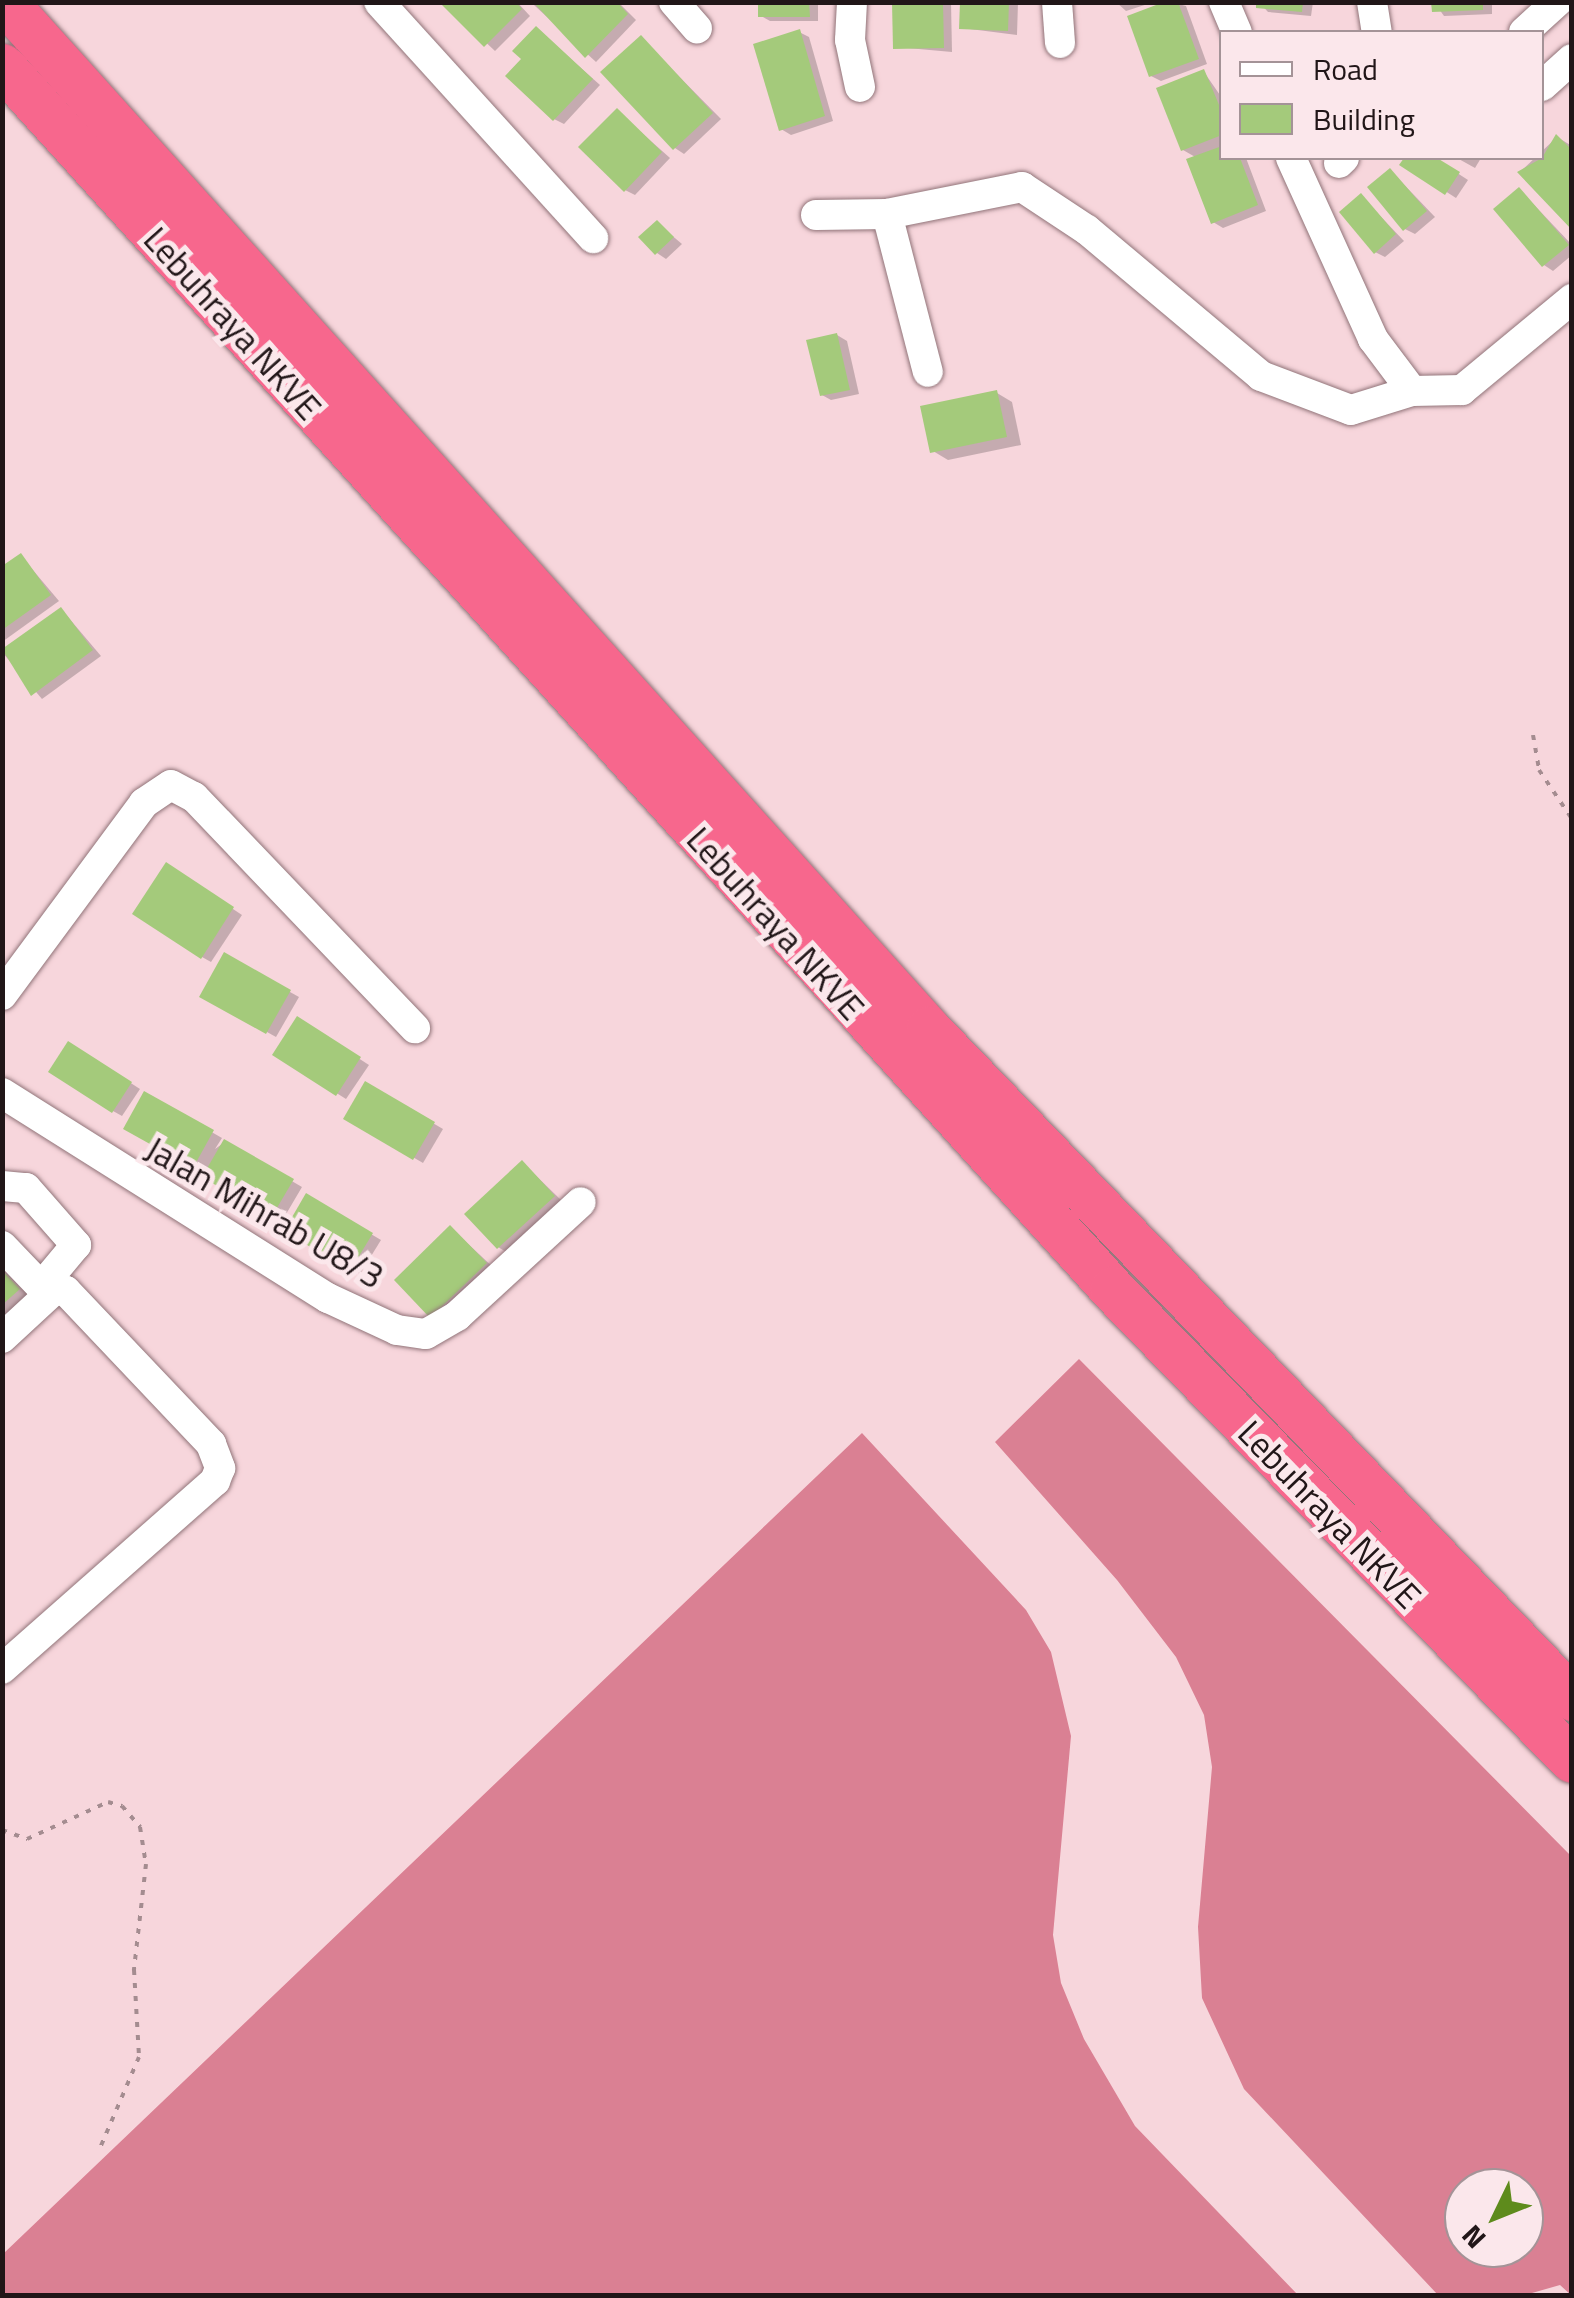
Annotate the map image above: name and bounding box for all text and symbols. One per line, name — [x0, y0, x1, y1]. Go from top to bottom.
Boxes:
legend — [1219, 30, 1544, 160]
text: Road — [1313, 46, 1378, 92]
text: Building — [1313, 96, 1415, 142]
street label: Lebuhraya NKVE — [136, 218, 330, 428]
street label: Lebuhraya NKVE — [679, 818, 873, 1028]
street label: Jalan Mihrab U8/3 — [139, 1127, 391, 1297]
street label: Lebuhraya NKVE — [1230, 1411, 1430, 1617]
north arrow — [1444, 2168, 1544, 2268]
text: N — [1451, 2216, 1495, 2259]

